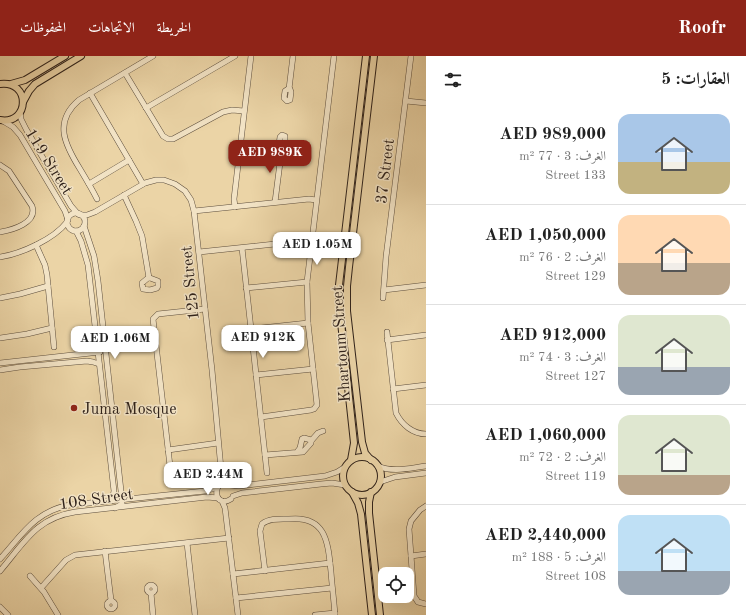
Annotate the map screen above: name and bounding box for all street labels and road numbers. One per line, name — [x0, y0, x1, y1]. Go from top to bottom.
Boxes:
street label: 119 Street — [22, 126, 75, 198]
street label: 37 Street — [374, 137, 398, 205]
street label: 125 Street — [179, 244, 203, 321]
street label: Khartoum Street — [330, 285, 354, 403]
street label: 108 Street — [58, 487, 135, 513]

